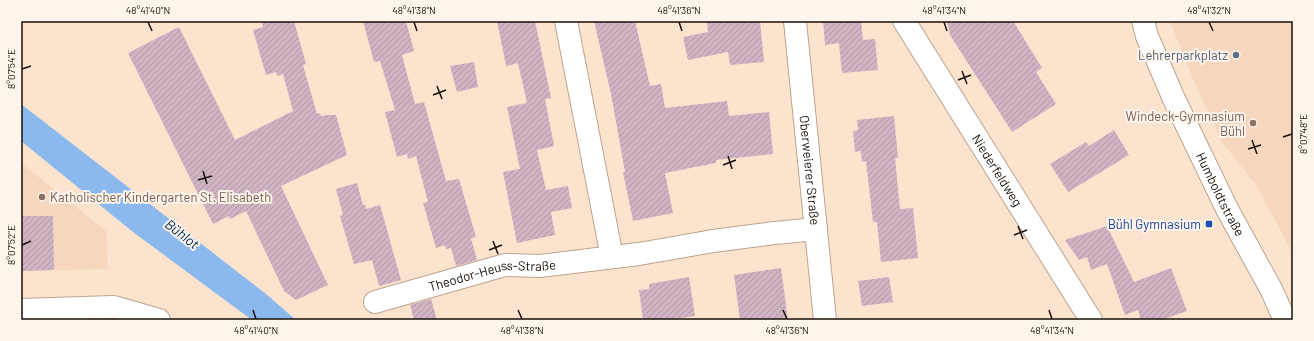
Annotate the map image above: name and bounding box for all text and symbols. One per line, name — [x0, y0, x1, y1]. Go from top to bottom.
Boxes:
text: 48°41'40"N — [126, 4, 170, 16]
text: 48°41'38"N — [392, 4, 436, 16]
text: 48°41'36"N — [657, 4, 701, 16]
text: 48°41'34"N — [922, 4, 966, 16]
text: 48°41'32"N — [1187, 4, 1231, 16]
place label: Lehrerparkplatz — [1138, 47, 1228, 63]
text: 8°07'54"E — [5, 49, 17, 89]
marker: Lehrerparkplatz — [1231, 50, 1241, 60]
place label: Windeck-Gymnasium Bühl — [1126, 108, 1245, 139]
text: 8°07'48"E — [1297, 114, 1309, 154]
street label: Oberweierer Straße — [797, 115, 823, 226]
marker: Windeck-Gymnasium Bühl — [1248, 118, 1258, 128]
street label: Niederfeldweg — [969, 131, 1026, 209]
street label: Humboldtstraße — [1193, 150, 1248, 239]
place label: Katholischer Kindergarten St. Elisabeth — [50, 189, 271, 205]
marker: Katholischer Kindergarten St. Elisabeth — [37, 192, 47, 202]
water label: Bühlot — [162, 215, 203, 252]
place label: Bühl Gymnasium — [1108, 216, 1201, 232]
marker: Bühl Gymnasium — [1204, 219, 1214, 229]
text: 8°07'52"E — [5, 225, 17, 265]
street label: Theodor-Heuss-Straße — [427, 256, 557, 294]
text: 48°41'40"N — [234, 324, 278, 336]
text: 48°41'38"N — [500, 324, 544, 336]
text: 48°41'36"N — [765, 324, 809, 336]
text: 48°41'34"N — [1030, 324, 1074, 336]

